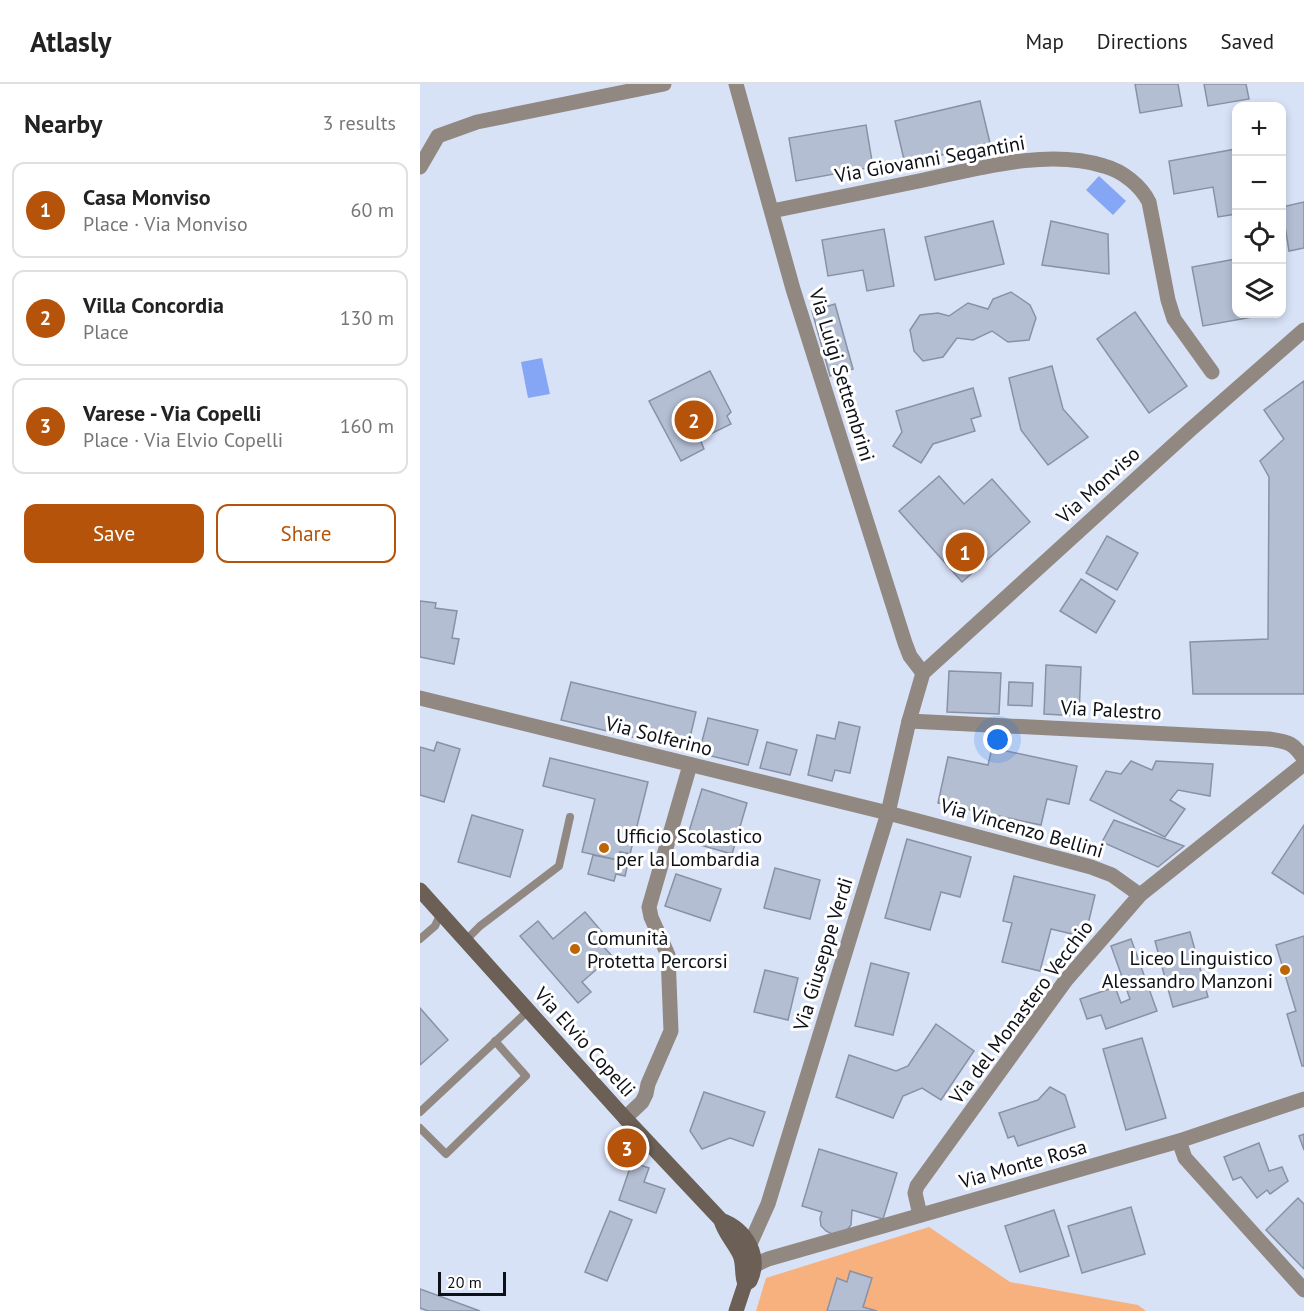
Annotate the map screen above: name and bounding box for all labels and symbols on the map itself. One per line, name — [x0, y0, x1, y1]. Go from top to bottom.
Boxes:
street label: Via Giovanni Segantini — [832, 129, 1027, 189]
street label: Via Luigi Settembrini — [803, 285, 881, 465]
pin: 2 — [674, 398, 714, 442]
street label: Via Monviso — [1050, 441, 1145, 530]
pin: 1 — [946, 530, 984, 574]
street label: Via Palestro — [1059, 694, 1162, 726]
street label: Via Solferino — [602, 710, 715, 762]
your location — [983, 725, 1012, 754]
street label: Via Vincenzo Bellini — [936, 792, 1107, 864]
place label: Ufficio Scolastico per la Lombardia — [616, 823, 762, 872]
marker: Ufficio Scolastico per la Lombardia — [597, 841, 611, 855]
street label: Via Giuseppe Verdi — [787, 874, 859, 1035]
street label: Via del Monastero Vecchio — [943, 915, 1099, 1110]
place label: Comunità Protetta Percorsi — [587, 925, 728, 974]
marker: Comunità Protetta Percorsi — [568, 942, 582, 956]
place label: Liceo Linguistico Alessandro Manzoni — [1102, 945, 1273, 994]
marker: Liceo Linguistico Alessandro Manzoni — [1278, 963, 1292, 977]
street label: Via Elvio Copelli — [528, 981, 641, 1102]
pin: 3 — [608, 1126, 646, 1170]
street label: Via Monte Rosa — [955, 1133, 1090, 1195]
scale bar — [438, 1269, 506, 1296]

